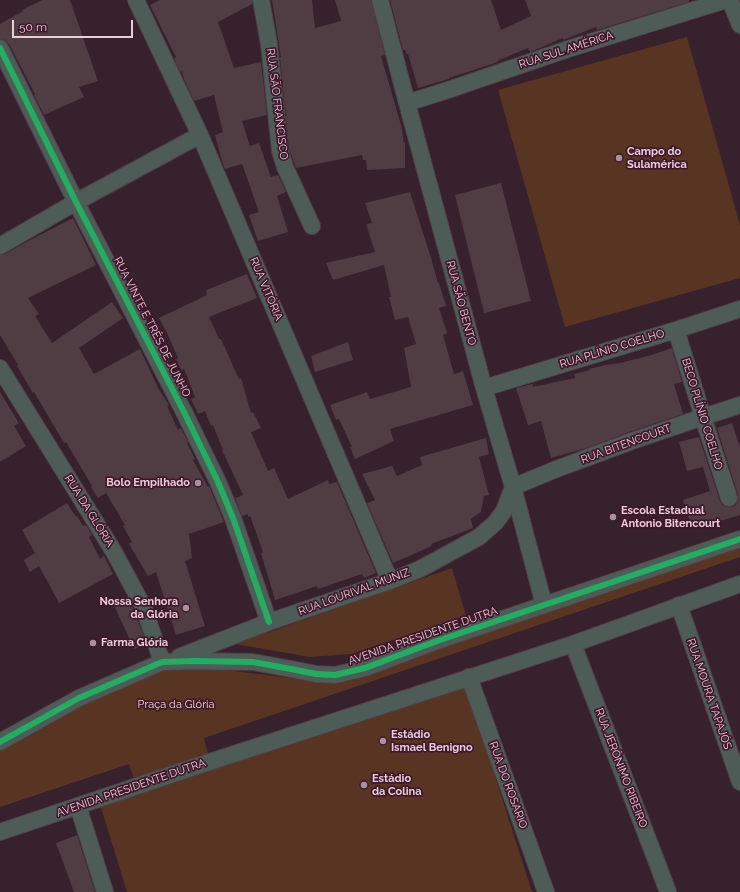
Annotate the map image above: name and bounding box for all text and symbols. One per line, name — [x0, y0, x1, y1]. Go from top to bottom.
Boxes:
scale bar — [14, 12, 135, 38]
text: 50 m — [19, 20, 47, 34]
street label: RUA SUL AMÉRICA — [517, 29, 615, 71]
street label: RUA SÃO FRANCISCO — [264, 47, 290, 161]
place label: Campo do Sulamérica — [627, 145, 687, 171]
marker: Campo do Sulamérica — [614, 153, 624, 163]
street label: RUA VINTE E TRÊS DE JUNHO — [111, 255, 193, 399]
street label: RUA VITÓRIA — [247, 255, 285, 323]
street label: RUA SÃO BENTO — [443, 259, 479, 347]
street label: RUA PLÍNIO COELHO — [558, 327, 666, 371]
street label: BECO PLÍNIO COELHO — [679, 357, 725, 471]
street label: RUA BITENCOURT — [579, 422, 673, 466]
street label: RUA DA GLÓRIA — [61, 472, 117, 550]
place label: Bolo Empilhado — [106, 476, 190, 490]
marker: Bolo Empilhado — [193, 478, 203, 488]
place label: Escola Estadual Antonio Bitencourt — [621, 504, 720, 530]
marker: Escola Estadual Antonio Bitencourt — [608, 512, 618, 522]
street label: RUA LOURIVAL MUNIZ — [297, 566, 411, 618]
place label: Nossa Senhora da Glória — [99, 595, 178, 621]
marker: Nossa Senhora da Glória — [181, 603, 191, 613]
street label: AVENIDA PRESIDENTE DUTRA — [347, 604, 499, 668]
place label: Farma Glória — [101, 636, 168, 650]
street label: RUA MOURA TAPAJÓS — [684, 637, 734, 751]
marker: Farma Glória — [88, 638, 98, 648]
park label: Praça da Glória — [138, 698, 214, 712]
street label: RUA JERÔNIMO RIBEIRO — [592, 706, 650, 830]
place label: Estádio Ismael Benigno — [391, 728, 473, 754]
marker: Estádio Ismael Benigno — [378, 736, 388, 746]
street label: RUA DO ROSARIO — [486, 740, 530, 830]
street label: AVENIDA PRESIDENTE DUTRA — [55, 756, 207, 820]
place label: Estádio da Colina — [372, 772, 421, 798]
marker: Estádio da Colina — [359, 780, 369, 790]

